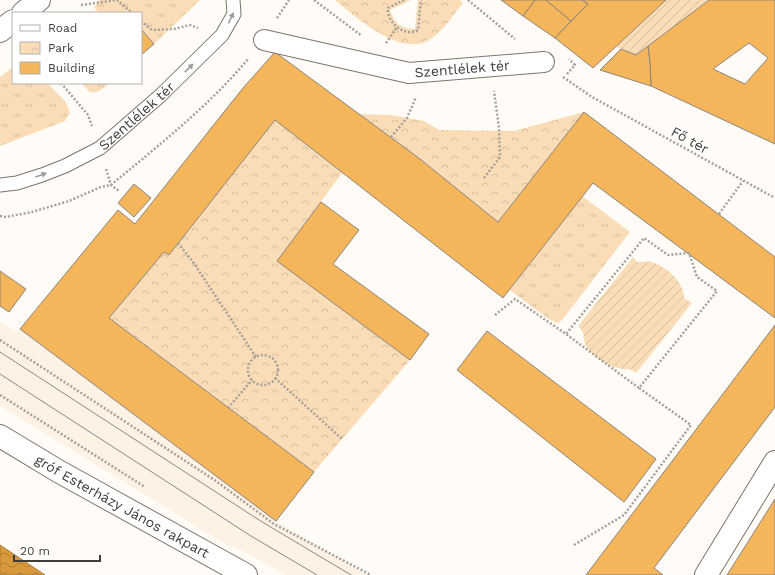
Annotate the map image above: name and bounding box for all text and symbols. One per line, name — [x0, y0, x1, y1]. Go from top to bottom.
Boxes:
legend — [12, 12, 142, 84]
one-way arrow — [228, 13, 234, 24]
text: Road — [48, 21, 77, 35]
text: Park — [48, 41, 74, 55]
street label: Szentlélek tér — [414, 57, 511, 81]
text: Building — [48, 61, 95, 75]
one-way arrow — [184, 63, 194, 72]
street label: Szentlélek tér — [95, 78, 178, 153]
street label: Fő tér — [668, 123, 712, 157]
one-way arrow — [36, 172, 48, 178]
street label: gróf Esterházy János rakpart — [32, 451, 212, 561]
scale bar — [14, 537, 100, 563]
text: 20 m — [20, 544, 50, 558]

